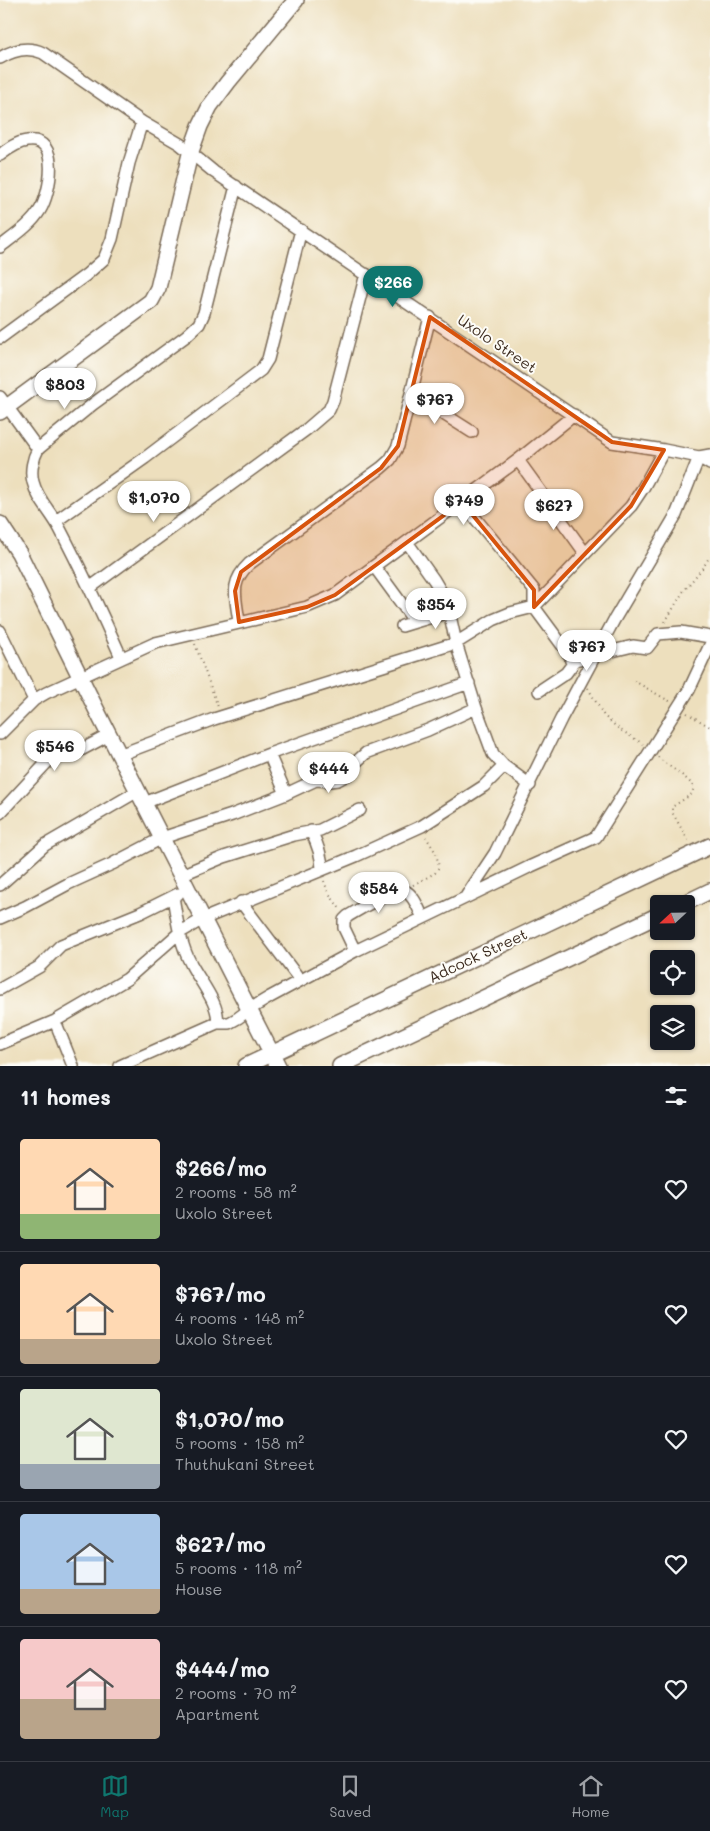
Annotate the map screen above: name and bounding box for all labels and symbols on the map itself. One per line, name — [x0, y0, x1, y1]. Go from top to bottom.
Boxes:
pin: $266 — [363, 266, 423, 308]
street label: Uxolo Street — [454, 309, 541, 377]
pin: $803 — [35, 368, 95, 410]
pin: $767 — [405, 382, 465, 425]
pin: $1,070 — [113, 480, 195, 523]
pin: $749 — [434, 484, 494, 526]
pin: $627 — [524, 488, 584, 531]
pin: $354 — [406, 588, 466, 630]
pin: $767 — [557, 630, 617, 672]
pin: $546 — [25, 730, 85, 772]
pin: $444 — [299, 752, 359, 794]
pin: $584 — [349, 872, 409, 914]
north arrow — [650, 895, 695, 940]
street label: Adcock Street — [425, 923, 530, 987]

